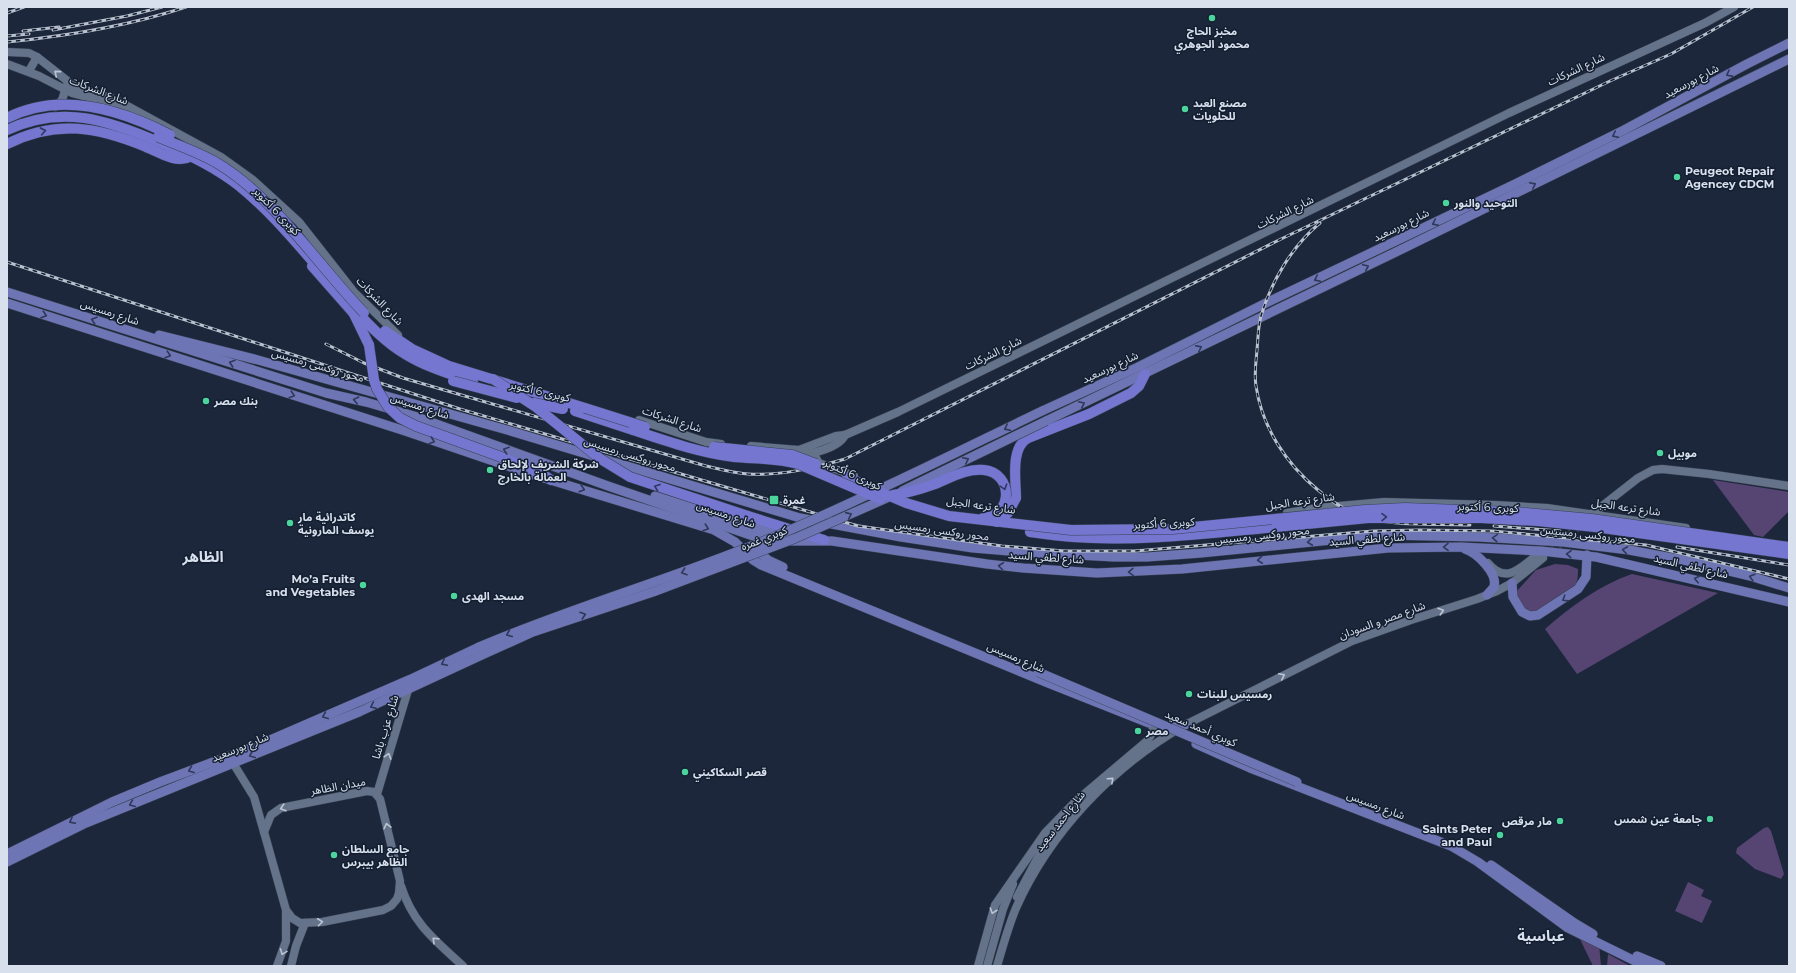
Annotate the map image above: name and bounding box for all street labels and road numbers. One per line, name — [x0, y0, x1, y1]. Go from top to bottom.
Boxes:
street label: شارع الشركات — [1545, 49, 1608, 89]
street label: شارع بورسعيد — [1661, 60, 1722, 102]
street label: شارع الشركات — [67, 72, 131, 109]
street label: كوبرى 6 أكتوبر — [250, 183, 304, 238]
street label: شارع الشركات — [1254, 192, 1317, 233]
street label: شارع بورسعيد — [1371, 205, 1432, 245]
street label: شارع الشركات — [353, 274, 407, 329]
street label: شارع رمسيس — [78, 296, 142, 329]
street label: شارع الشركات — [962, 333, 1025, 374]
street label: محور روكسى رمسيس — [270, 345, 366, 385]
street label: شارع بورسعيد — [1080, 348, 1141, 387]
street label: كوبرى 6 أكتوبر — [507, 377, 572, 405]
street label: شارع رمسيس — [388, 390, 452, 423]
street label: شارع الشركات — [640, 403, 704, 436]
street label: محور روكسى رمسيس — [582, 433, 678, 475]
street label: كوبرى 6 أكتوبر — [821, 455, 884, 493]
street label: شارع ترعه الجبل — [1264, 489, 1336, 514]
street label: شارع ترعه الجبل — [945, 493, 1017, 518]
street label: شارع ترعه الجبل — [1590, 495, 1662, 520]
street label: شارع رمسيس — [695, 497, 758, 532]
street label: كوبرى 6 أكتوبر — [1456, 499, 1519, 515]
street label: كوبرى 6 أكتوبر — [1132, 514, 1196, 532]
street label: محور روكسى رمسيس — [894, 516, 990, 544]
street label: محور روكسى رمسيس — [1540, 522, 1636, 546]
street label: كوبري غمره — [739, 523, 791, 556]
street label: محور روكسى رمسيس — [1214, 523, 1310, 547]
street label: شارع لطفي السيد — [1329, 529, 1406, 551]
street label: شارع لطفي السيد — [1007, 547, 1085, 569]
street label: شارع لطفي السيد — [1652, 551, 1730, 584]
street label: شارع مصر و السودان — [1337, 598, 1428, 643]
street label: شارع رمسيس — [985, 639, 1047, 676]
street label: شارع عزب باشا — [369, 693, 402, 761]
street label: كوبري أحمد سعيد — [1162, 707, 1239, 752]
street label: شارع بورسعيد — [209, 729, 271, 766]
street label: ميدان الظاهر — [308, 774, 367, 798]
street label: شارع احمد سعيد — [1032, 788, 1089, 855]
street label: شارع رمسيس — [1345, 788, 1407, 824]

